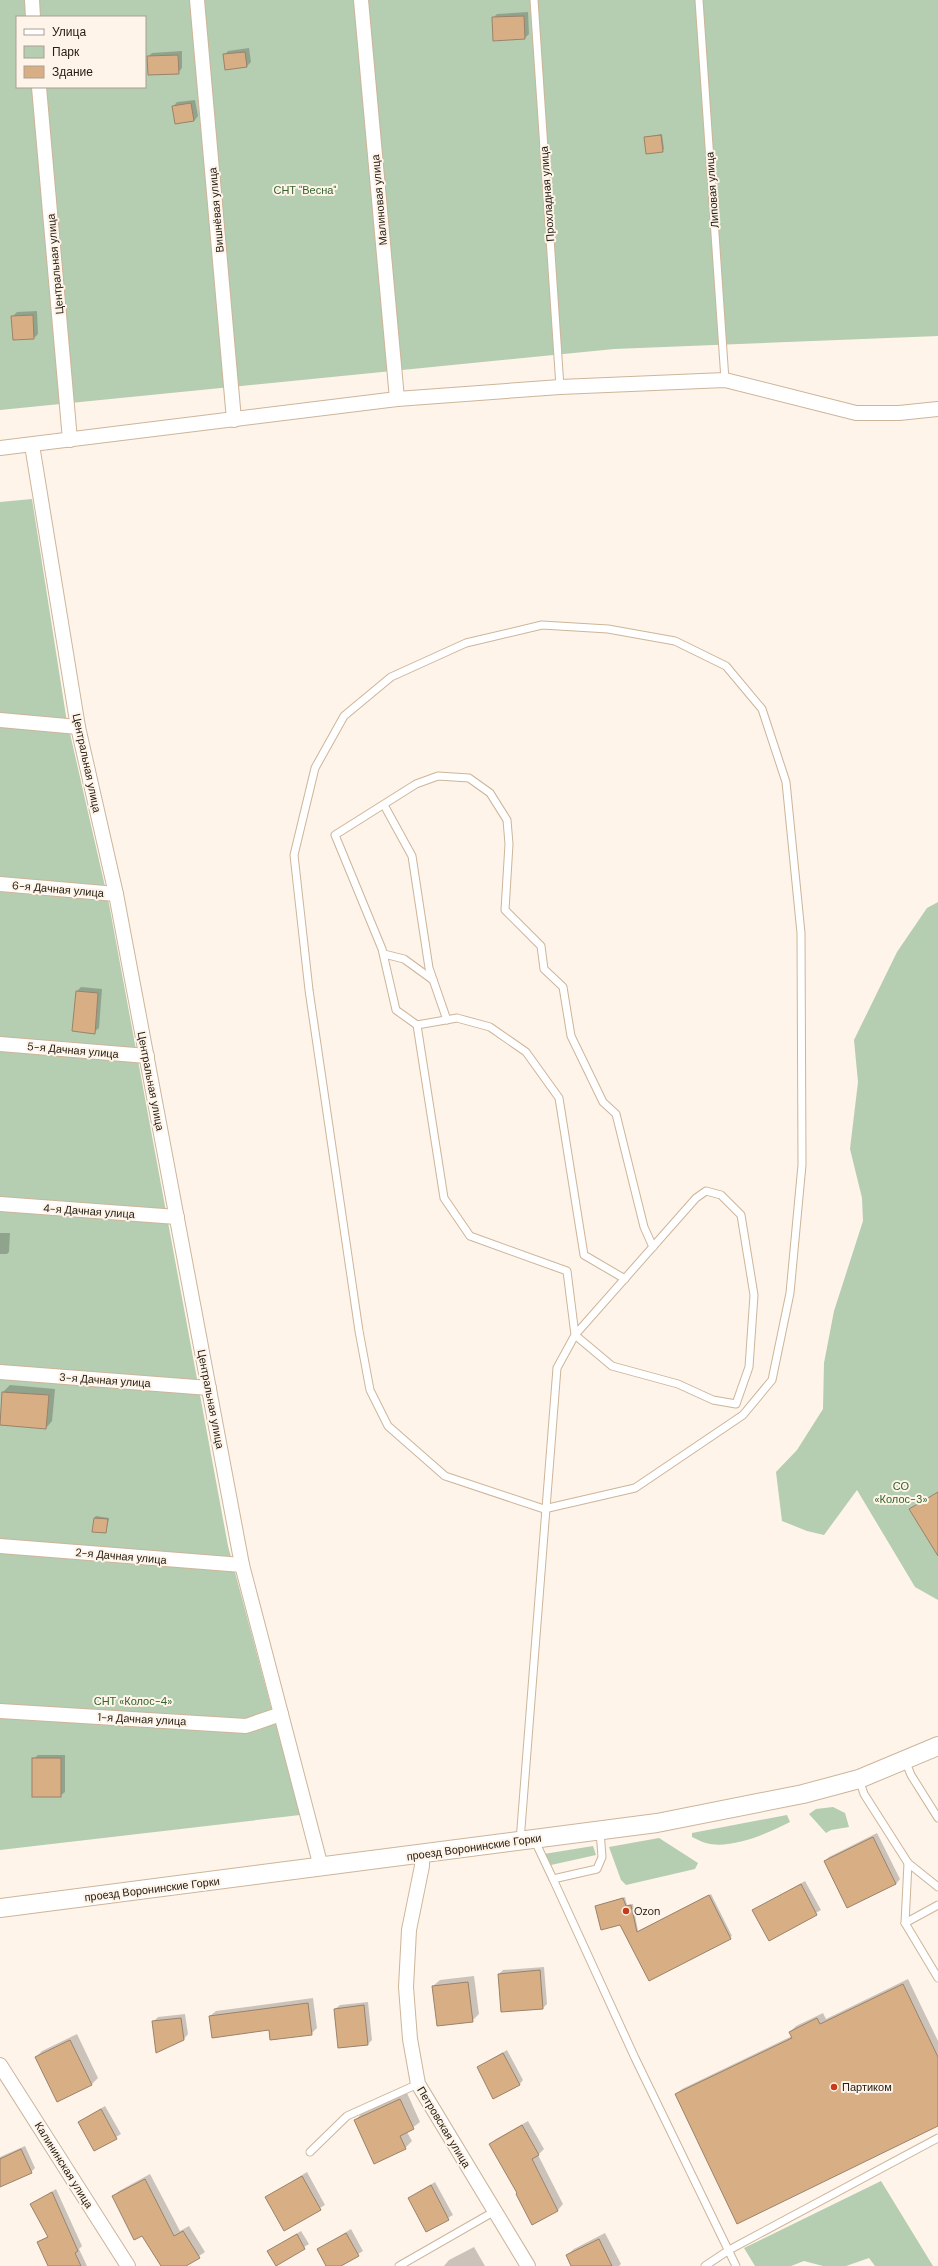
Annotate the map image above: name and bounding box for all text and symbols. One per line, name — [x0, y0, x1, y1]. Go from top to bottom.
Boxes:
legend — [16, 16, 146, 88]
text: Улица — [52, 24, 86, 40]
text: Парк — [52, 44, 80, 60]
text: Здание — [52, 64, 93, 80]
street label: Прохладная улица — [537, 145, 557, 242]
street label: Липовая улица — [702, 151, 722, 229]
street label: Малиновая улица — [368, 153, 390, 246]
street label: Вишнёвая улица — [205, 166, 227, 253]
park label: СНТ "Весна" — [273, 183, 337, 197]
street label: Центральная улица — [44, 212, 66, 315]
street label: Центральная улица — [70, 712, 105, 815]
street label: 6-я Дачная улица — [12, 878, 105, 900]
street label: Центральная улица — [134, 1030, 168, 1133]
street label: 5-я Дачная улица — [27, 1039, 120, 1061]
street label: 4-я Дачная улица — [43, 1201, 136, 1221]
street label: Центральная улица — [194, 1348, 228, 1451]
street label: 3-я Дачная улица — [59, 1370, 152, 1390]
park label: СО «Колос-3» — [875, 1479, 927, 1506]
street label: 2-я Дачная улица — [75, 1545, 168, 1567]
park label: СНТ «Колос-4» — [94, 1694, 172, 1708]
street label: 1-я Дачная улица — [97, 1710, 188, 1728]
street label: проезд Воронинские Горки — [406, 1831, 542, 1863]
street label: проезд Воронинские Горки — [84, 1874, 220, 1904]
place label: Ozon — [634, 1904, 660, 1918]
marker: Ozon — [621, 1906, 631, 1916]
place label: Партиком — [842, 2080, 892, 2094]
marker: Партиком — [829, 2082, 839, 2092]
street label: Петровская улица — [414, 2084, 474, 2171]
street label: Калининская улица — [32, 2119, 97, 2212]

